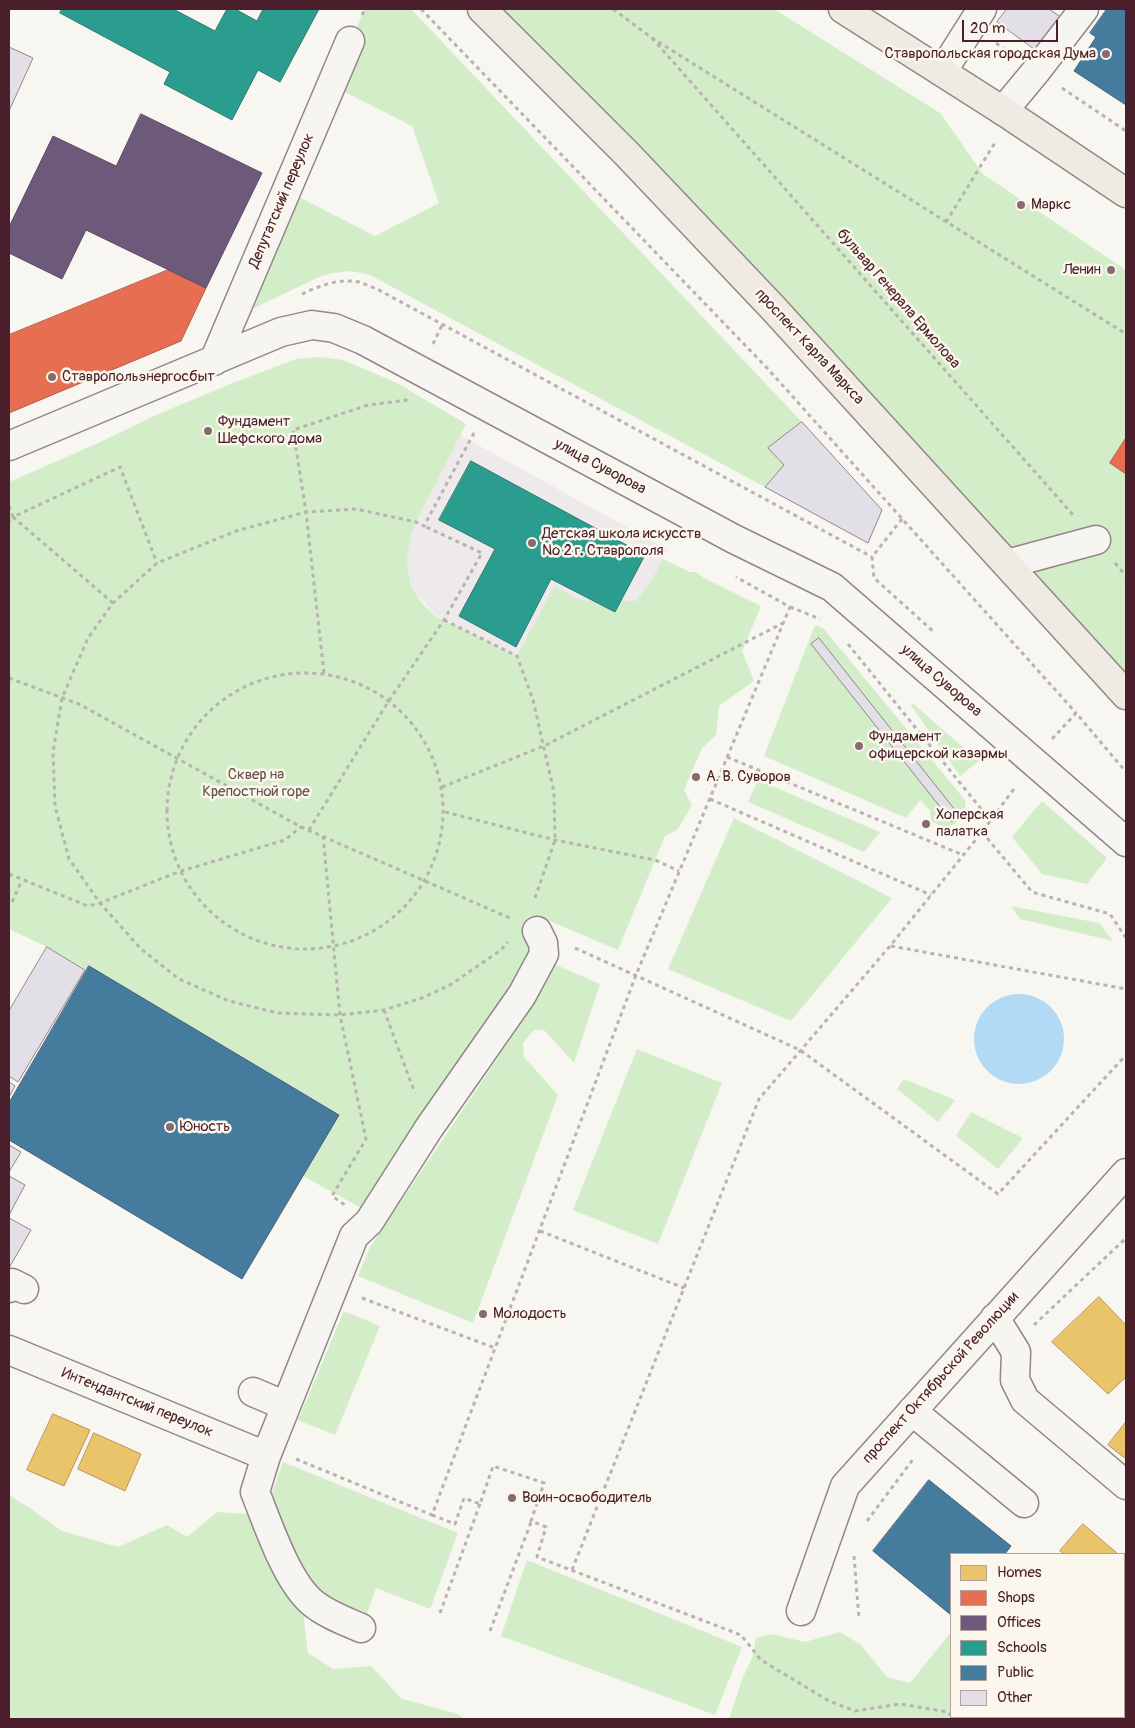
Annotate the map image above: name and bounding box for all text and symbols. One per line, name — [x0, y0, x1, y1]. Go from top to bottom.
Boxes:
scale bar — [965, 10, 1061, 42]
text: 20 m — [970, 19, 1005, 38]
place label: Ставропольская городская Дума — [884, 45, 1096, 63]
marker: Ставропольская городская Дума — [1100, 48, 1112, 60]
street label: Депутатский переулок — [245, 131, 319, 271]
place label: Маркс — [1031, 196, 1071, 214]
marker: Маркс — [1015, 199, 1027, 211]
street label: бульвар Генерала Ермолова — [832, 225, 964, 373]
place label: Ленин — [1063, 261, 1101, 279]
marker: Ленин — [1105, 264, 1117, 276]
street label: проспект Карла Маркса — [751, 285, 867, 409]
place label: Ставропольэнергосбыт — [62, 368, 215, 386]
marker: Ставропольэнергосбыт — [46, 371, 58, 383]
place label: Фундамент Шефского дома — [218, 413, 322, 448]
marker: Фундамент Шефского дома — [202, 425, 214, 437]
street label: улица Суворова — [551, 435, 649, 499]
place label: Детская школа искусств № 2 г. Ставрополя — [542, 525, 701, 560]
marker: Детская школа искусств № 2 г. Ставрополя — [526, 537, 538, 549]
street label: улица Суворова — [897, 641, 985, 721]
place label: Фундамент офицерской казармы — [869, 728, 1008, 763]
marker: Фундамент офицерской казармы — [853, 740, 865, 752]
park label: Сквер на Крепостной горе — [202, 766, 310, 801]
place label: А. В. Суворов — [706, 768, 791, 786]
marker: А. В. Суворов — [690, 771, 702, 783]
place label: Хоперская палатка — [936, 806, 1004, 841]
marker: Хоперская палатка — [920, 818, 932, 830]
place label: Юность — [180, 1118, 230, 1136]
marker: Юность — [164, 1121, 176, 1133]
street label: проспект Октябрьской Революции — [859, 1288, 1023, 1468]
place label: Молодость — [493, 1305, 567, 1323]
marker: Молодость — [477, 1308, 489, 1320]
street label: Интендантский переулок — [59, 1364, 215, 1442]
place label: Воин-освободитель — [522, 1489, 652, 1507]
marker: Воин-освободитель — [506, 1492, 518, 1504]
legend — [950, 1553, 1125, 1718]
text: Homes — [997, 1563, 1042, 1582]
text: Shops — [997, 1588, 1035, 1607]
text: Offices — [997, 1613, 1041, 1632]
text: Schools — [997, 1638, 1047, 1657]
text: Public — [997, 1663, 1034, 1682]
text: Other — [997, 1688, 1032, 1707]

